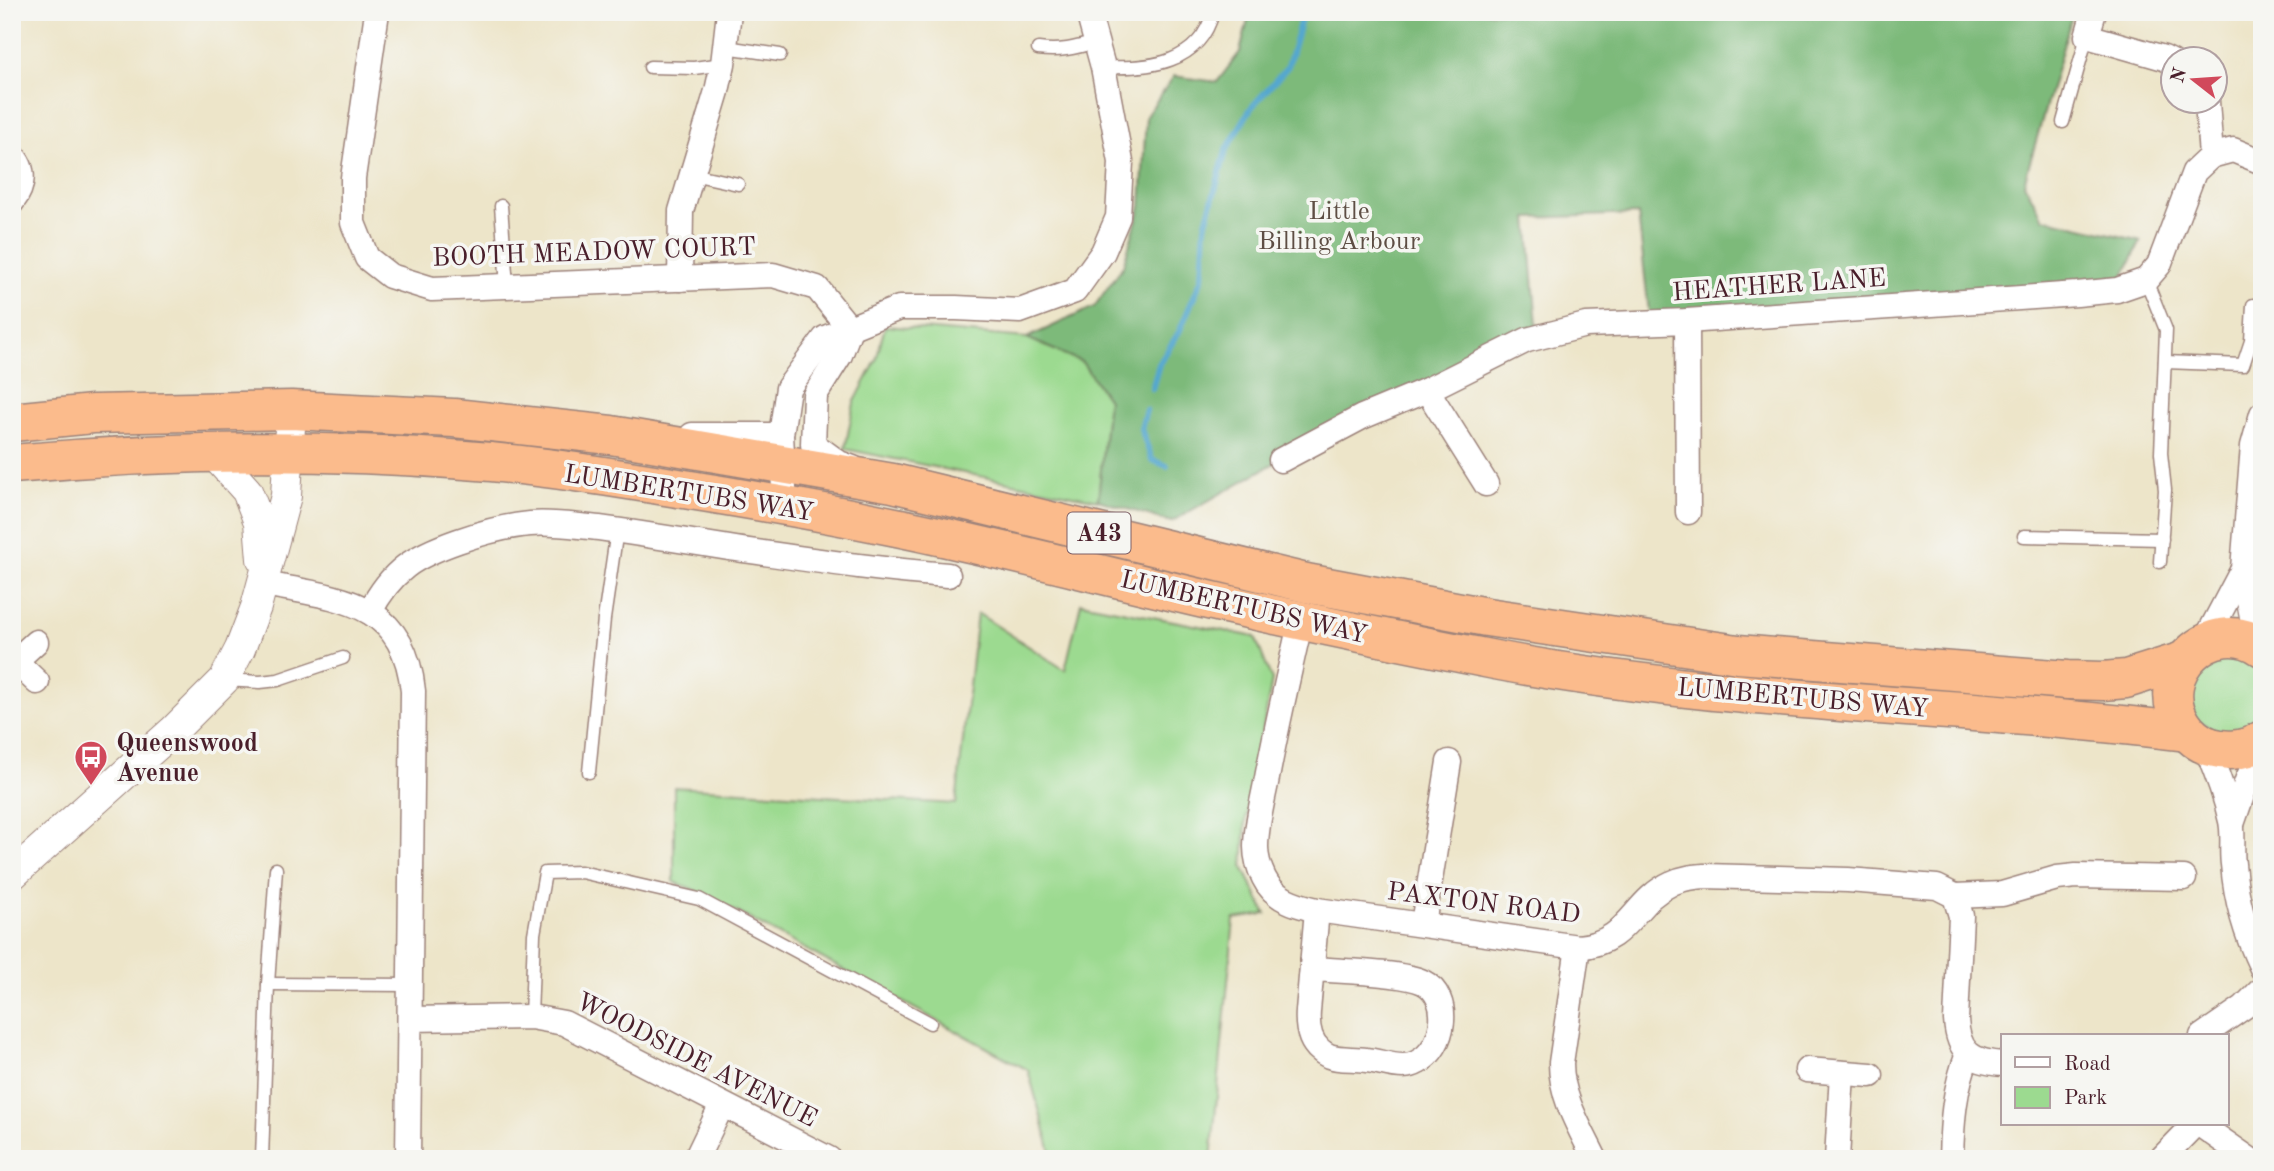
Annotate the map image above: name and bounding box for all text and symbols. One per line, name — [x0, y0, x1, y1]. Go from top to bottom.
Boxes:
north arrow — [2158, 46, 2228, 116]
text: N — [2169, 66, 2191, 85]
park label: Little Billing Arbour — [1258, 199, 1421, 255]
street label: BOOTH MEADOW COURT — [432, 234, 756, 272]
street label: HEATHER LANE — [1671, 266, 1887, 306]
street label: LUMBERTUBS WAY — [562, 461, 815, 527]
road number: A43 — [1068, 512, 1130, 554]
street label: LUMBERTUBS WAY — [1118, 567, 1369, 649]
street label: LUMBERTUBS WAY — [1676, 675, 1930, 723]
place label: Queenswood Avenue — [116, 731, 258, 787]
bus stop icon: Queenswood Avenue — [72, 738, 110, 787]
street label: PAXTON ROAD — [1386, 879, 1582, 929]
street label: WOODSIDE AVENUE — [571, 989, 821, 1133]
legend — [2001, 1034, 2228, 1126]
text: Road — [2064, 1054, 2111, 1075]
text: Park — [2064, 1088, 2107, 1109]

